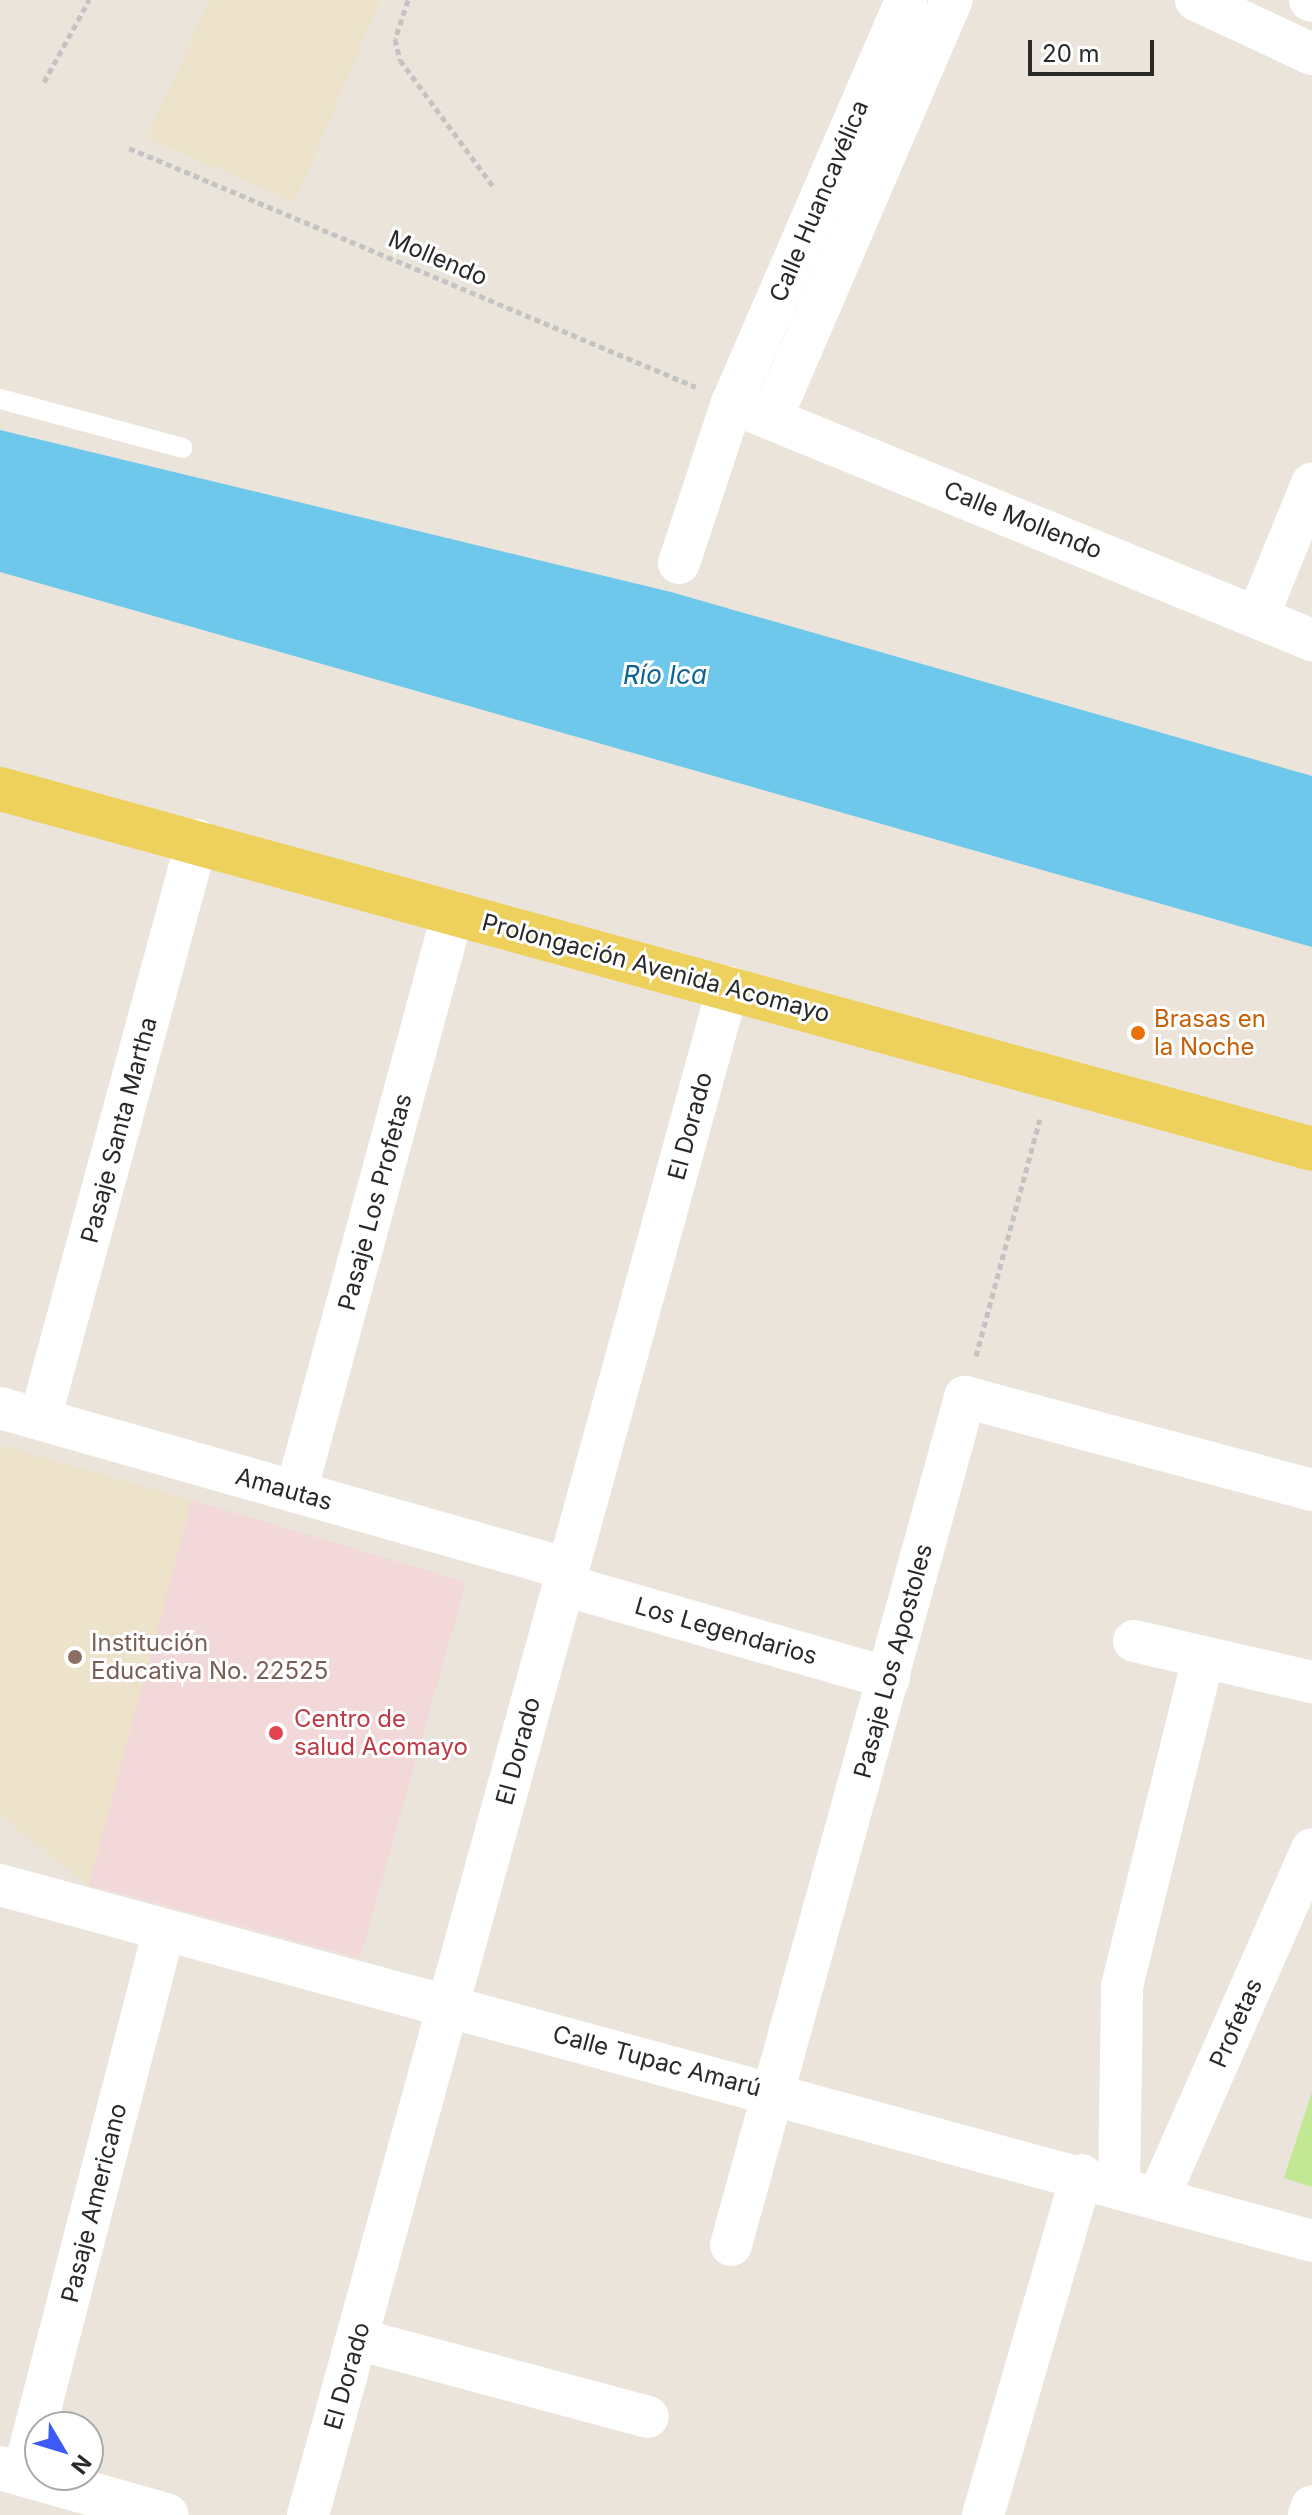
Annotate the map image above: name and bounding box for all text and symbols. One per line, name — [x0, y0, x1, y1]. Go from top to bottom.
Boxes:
scale bar — [1032, 24, 1158, 74]
text: 20 m — [1042, 39, 1100, 68]
street label: Calle Huancavélica — [764, 96, 874, 306]
street label: Mollendo — [384, 224, 492, 292]
street label: Calle Mollendo — [940, 475, 1106, 565]
water label: Río Ica — [623, 659, 707, 691]
street label: Prolongación Avenida Acomayo — [479, 908, 833, 1028]
place label: Brasas en la Noche — [1154, 1005, 1266, 1061]
street label: Pasaje Santa Martha — [75, 1014, 163, 1246]
marker: Brasas en la Noche — [1129, 1024, 1147, 1042]
street label: El Dorado — [662, 1069, 718, 1183]
street label: Pasaje Los Profetas — [332, 1090, 418, 1314]
street label: Amautas — [232, 1461, 336, 1517]
street label: Pasaje Los Apostoles — [848, 1541, 938, 1781]
street label: Los Legendarios — [632, 1591, 820, 1671]
place label: Institución Educativa No. 22525 — [91, 1629, 328, 1685]
marker: Institución Educativa No. 22525 — [66, 1648, 84, 1666]
street label: El Dorado — [490, 1694, 546, 1808]
place label: Centro de salud Acomayo — [294, 1705, 468, 1761]
marker: Centro de salud Acomayo — [265, 1722, 287, 1744]
street label: Profetas — [1204, 1974, 1268, 2072]
street label: Calle Tupac Amarú — [550, 2019, 764, 2103]
street label: Pasaje Americano — [55, 2100, 133, 2306]
street label: El Dorado — [318, 2319, 376, 2433]
north arrow — [24, 2411, 104, 2491]
text: N — [66, 2450, 97, 2479]

